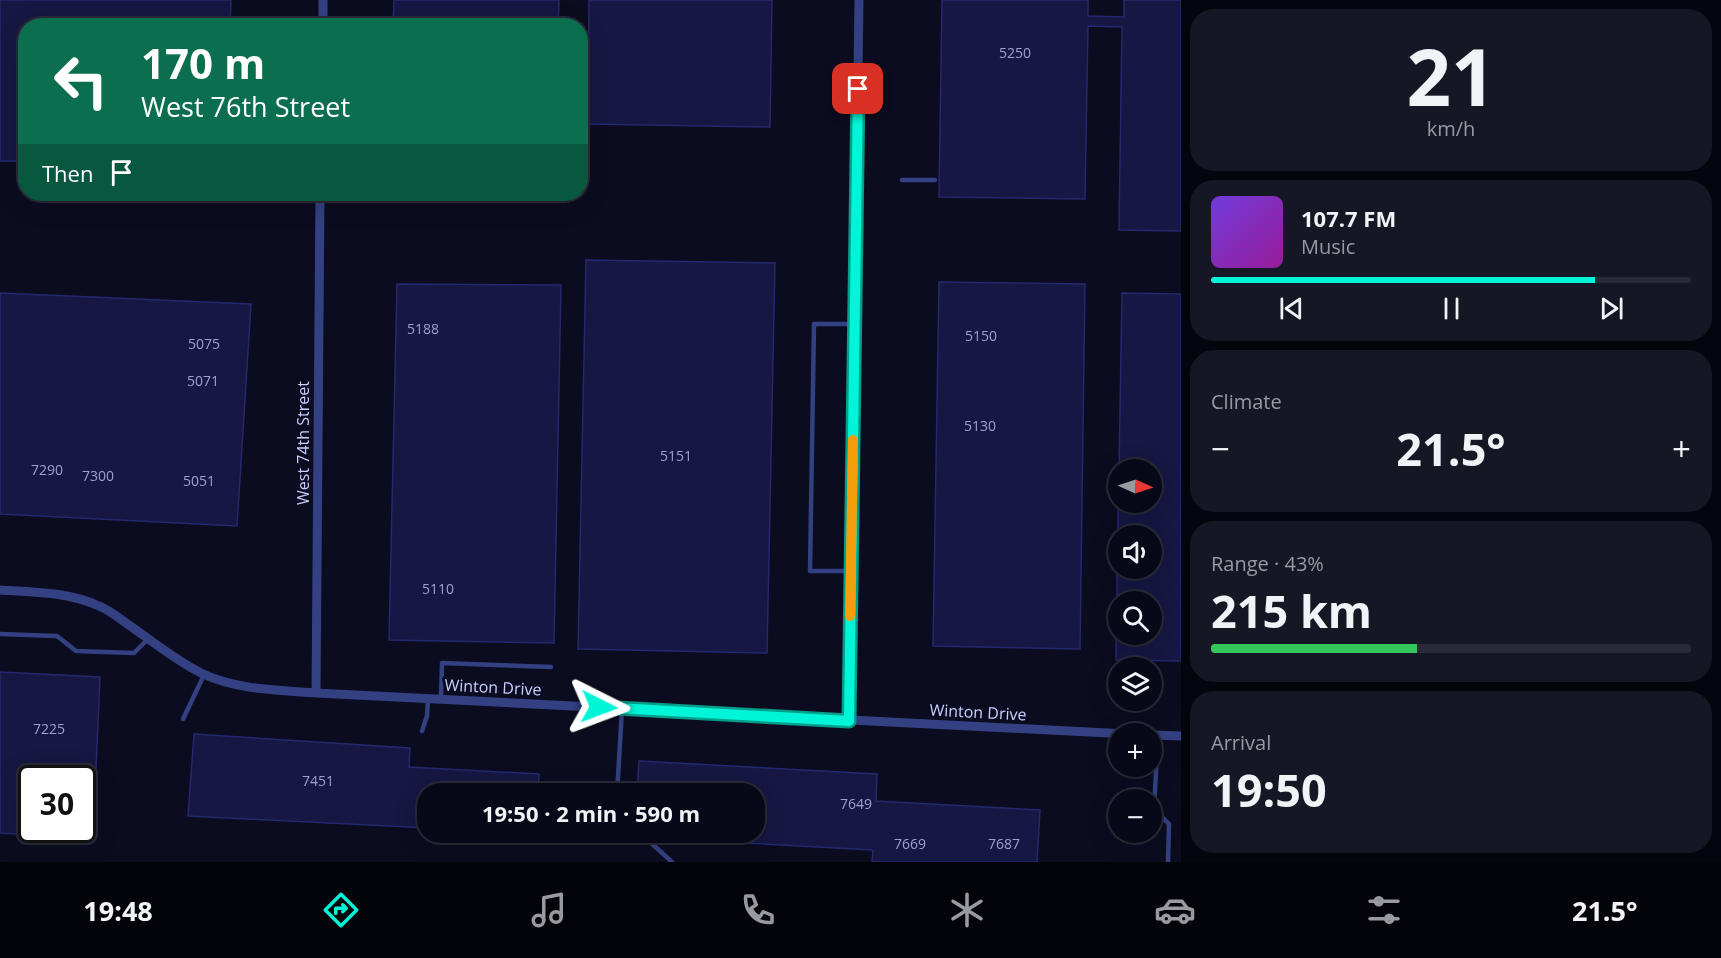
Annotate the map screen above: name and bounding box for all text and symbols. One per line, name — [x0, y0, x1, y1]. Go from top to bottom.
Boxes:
text: 21 — [1406, 23, 1496, 129]
text: 170 m — [141, 34, 265, 91]
icon: left — [42, 42, 120, 120]
house number: 5250 — [999, 43, 1031, 62]
pin — [832, 63, 883, 114]
icon: arrive — [841, 72, 874, 105]
text: West 76th Street — [141, 88, 350, 125]
text: km/h — [1427, 115, 1475, 142]
icon: arrive — [105, 156, 138, 189]
text: Then — [42, 158, 93, 188]
text: 107.7 FM — [1301, 203, 1396, 233]
text: Music — [1301, 233, 1355, 260]
icon: previous — [1275, 292, 1308, 325]
icon: pause — [1435, 292, 1468, 325]
icon: next — [1595, 292, 1628, 325]
house number: 5188 — [407, 319, 439, 338]
house number: 5150 — [965, 326, 997, 345]
house number: 5075 — [188, 334, 220, 353]
house number: 5071 — [187, 371, 219, 390]
street label: West 74th Street — [292, 381, 314, 505]
text: Climate — [1211, 388, 1282, 415]
house number: 5130 — [964, 416, 996, 435]
text: 21.5° — [1396, 418, 1506, 479]
text: − — [1211, 426, 1230, 471]
text: + — [1672, 426, 1691, 471]
house number: 5151 — [660, 446, 692, 465]
north arrow — [1108, 459, 1162, 513]
map controls — [1108, 459, 1162, 843]
house number: 7290 — [31, 460, 63, 479]
house number: 7300 — [82, 466, 114, 485]
house number: 5051 — [183, 471, 215, 490]
button: sound — [1108, 525, 1162, 579]
text: Range · 43% — [1211, 550, 1324, 577]
house number: 5110 — [422, 579, 454, 598]
text: 215 km — [1211, 580, 1372, 641]
button: search — [1108, 591, 1162, 645]
button: layers — [1108, 657, 1162, 711]
street label: Winton Drive — [444, 673, 542, 701]
position arrow — [567, 675, 631, 739]
street label: Winton Drive — [929, 698, 1027, 726]
house number: 7225 — [33, 719, 65, 738]
button: + — [1108, 723, 1162, 777]
text: Arrival — [1211, 729, 1271, 756]
text: 19:50 — [1211, 759, 1327, 820]
speed limit sign: 30 — [18, 765, 96, 843]
house number: 7451 — [302, 771, 334, 790]
button: − — [1108, 789, 1162, 843]
house number: 7649 — [840, 794, 872, 813]
text: 19:50 · 2 min · 590 m — [482, 798, 700, 828]
house number: 7669 — [894, 834, 926, 853]
house number: 7687 — [988, 834, 1020, 853]
icon: directions — [320, 889, 362, 931]
icon: music — [528, 889, 570, 931]
icon: phone — [737, 889, 779, 931]
icon: climate — [946, 889, 988, 931]
icon: car — [1154, 889, 1196, 931]
icon: filters — [1363, 889, 1405, 931]
text: 19:48 — [83, 892, 153, 929]
text: 21.5° — [1572, 892, 1638, 929]

